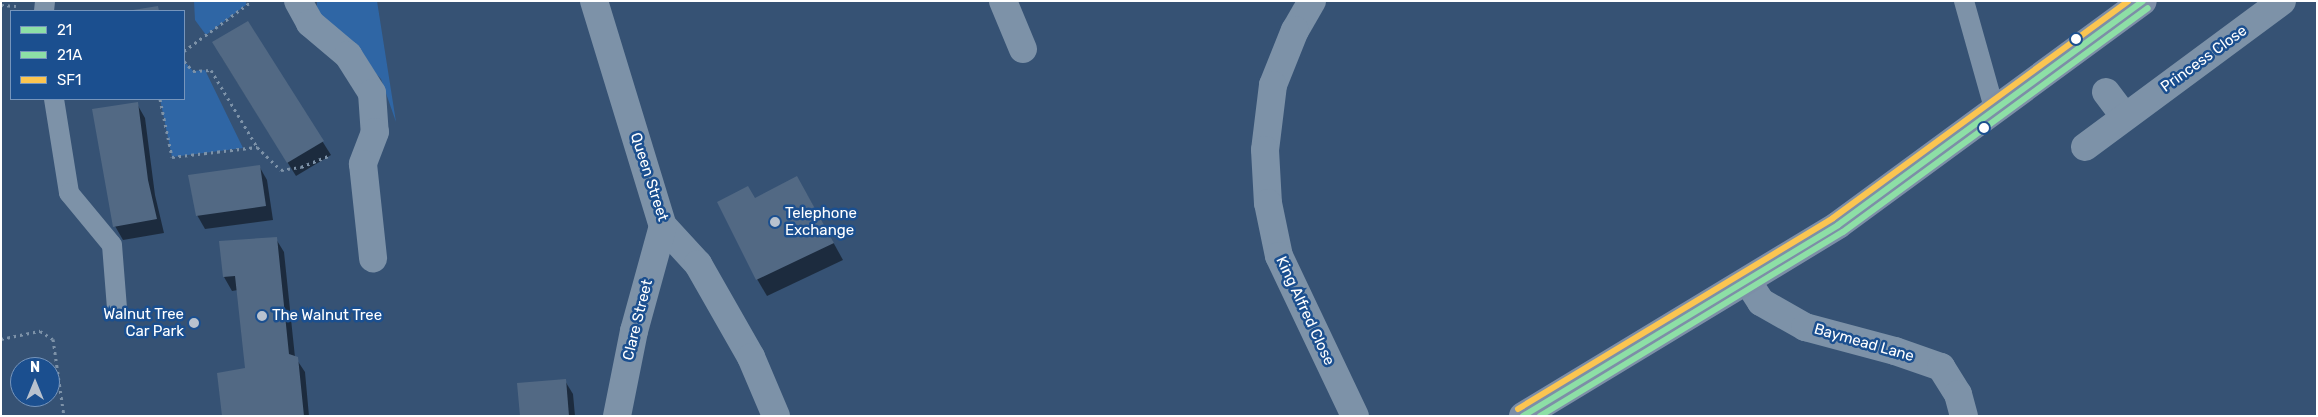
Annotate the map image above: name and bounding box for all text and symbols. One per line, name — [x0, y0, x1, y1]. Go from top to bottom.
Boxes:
legend — [10, 10, 185, 100]
text: 21 — [57, 21, 72, 39]
street label: Princess Close — [2157, 22, 2251, 96]
unlabelled marker — [2071, 34, 2081, 44]
text: 21A — [57, 46, 82, 64]
text: SF1 — [57, 71, 82, 89]
unlabelled marker — [1979, 123, 1989, 133]
street label: Queen Street — [626, 130, 672, 224]
place label: Telephone Exchange — [785, 204, 857, 239]
marker: Telephone Exchange — [769, 216, 781, 228]
street label: King Alfred Close — [1272, 253, 1338, 369]
street label: Clare Street — [619, 278, 657, 362]
place label: Walnut Tree Car Park — [103, 305, 184, 340]
place label: The Walnut Tree — [272, 307, 383, 325]
marker: The Walnut Tree — [256, 310, 268, 322]
marker: Walnut Tree Car Park — [188, 317, 200, 329]
street label: Baymead Lane — [1812, 320, 1916, 366]
north arrow — [10, 357, 60, 407]
text: N — [30, 359, 40, 376]

